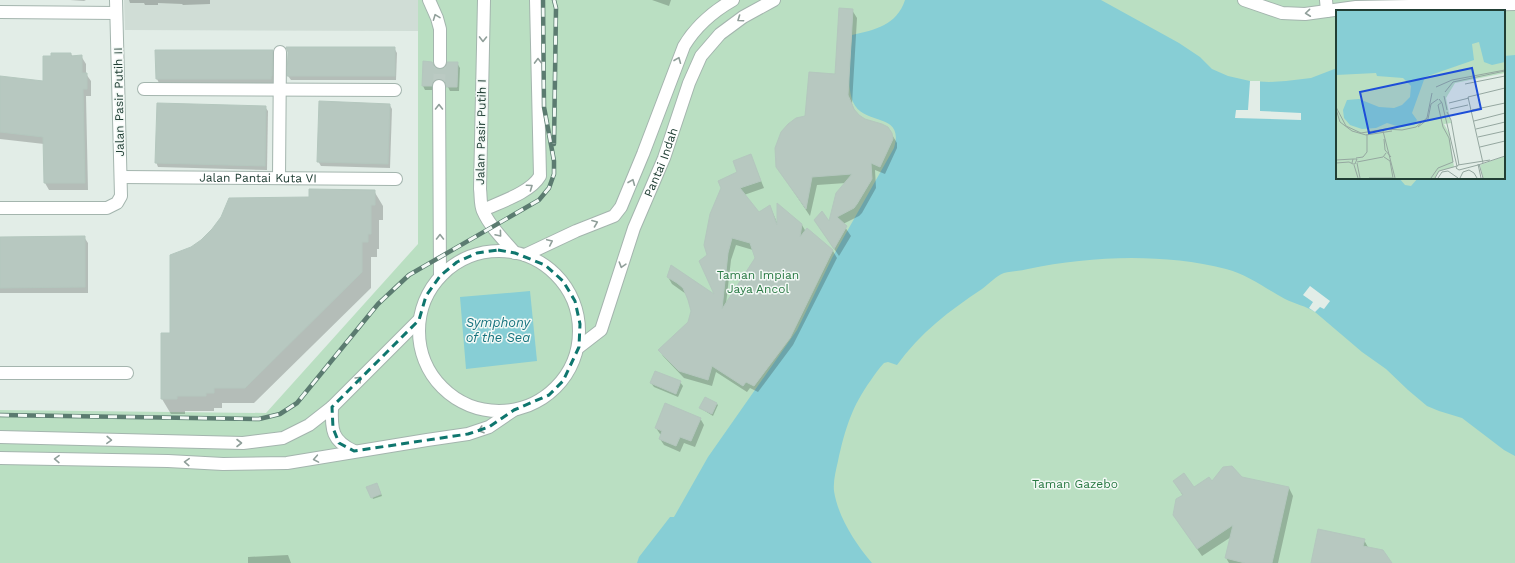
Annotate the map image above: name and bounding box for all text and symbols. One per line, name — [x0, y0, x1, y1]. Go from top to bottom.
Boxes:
one-way arrow — [1305, 8, 1312, 17]
inset map — [1336, 10, 1505, 179]
one-way arrow — [433, 13, 441, 20]
one-way arrow — [737, 14, 744, 22]
one-way arrow — [479, 36, 487, 42]
street label: Jalan Pasir Putih II — [111, 47, 127, 157]
one-way arrow — [673, 57, 681, 65]
one-way arrow — [533, 58, 542, 64]
street label: Jalan Pasir Putih I — [473, 79, 489, 185]
one-way arrow — [435, 104, 443, 110]
street label: Pantai Indah — [641, 126, 681, 199]
street label: Jalan Pantai Kuta VI — [199, 171, 317, 185]
one-way arrow — [627, 178, 635, 186]
one-way arrow — [526, 184, 533, 192]
one-way arrow — [591, 220, 598, 228]
one-way arrow — [494, 229, 501, 237]
one-way arrow — [436, 234, 444, 240]
one-way arrow — [547, 239, 554, 247]
one-way arrow — [618, 261, 627, 268]
park label: Taman Impian Jaya Ancol — [717, 268, 799, 296]
water label: Symphony of the Sea — [466, 315, 532, 345]
one-way arrow — [354, 376, 362, 384]
one-way arrow — [478, 425, 485, 433]
one-way arrow — [106, 435, 112, 444]
one-way arrow — [236, 439, 242, 447]
one-way arrow — [54, 454, 60, 463]
one-way arrow — [313, 454, 319, 463]
one-way arrow — [184, 457, 190, 466]
park label: Taman Gazebo — [1032, 477, 1118, 491]

